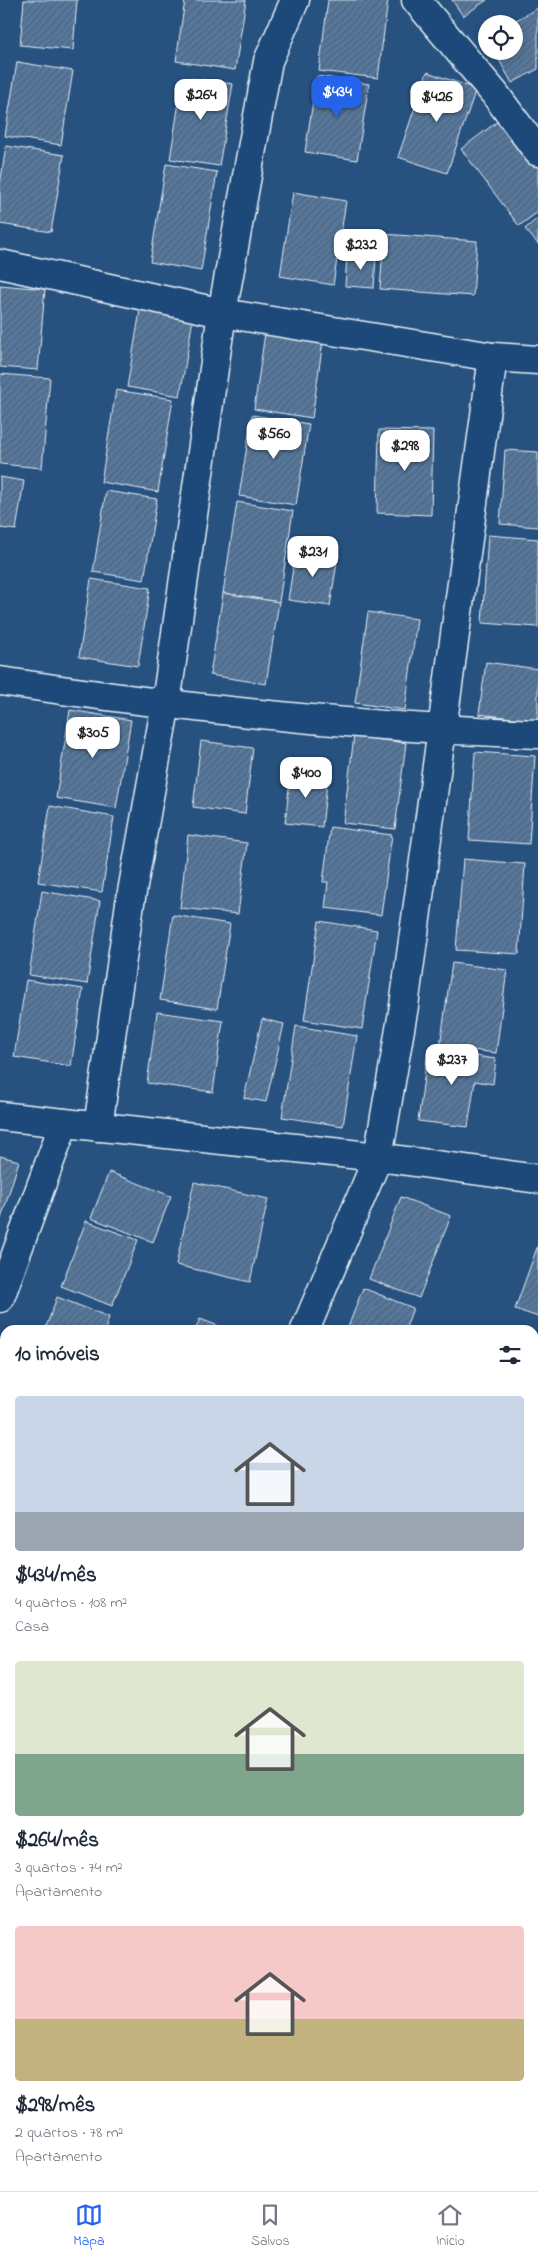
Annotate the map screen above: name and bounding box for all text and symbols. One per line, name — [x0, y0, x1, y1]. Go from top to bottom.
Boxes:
map controls — [478, 15, 523, 60]
button: locate — [478, 15, 523, 60]
pin: $434 — [307, 76, 367, 118]
pin: $264 — [171, 78, 231, 121]
text: $434 — [322, 80, 352, 104]
pin: $426 — [407, 80, 467, 123]
text: $264 — [185, 83, 217, 107]
text: $426 — [421, 85, 453, 109]
pin: $232 — [331, 228, 391, 271]
text: $232 — [345, 233, 377, 257]
pin: $560 — [244, 418, 304, 460]
text: $560 — [258, 422, 290, 446]
pin: $298 — [375, 430, 435, 472]
text: $298 — [391, 434, 419, 458]
pin: $231 — [283, 536, 343, 578]
text: $231 — [298, 540, 328, 564]
pin: $305 — [63, 716, 123, 759]
text: $305 — [77, 721, 109, 745]
pin: $400 — [276, 756, 336, 799]
text: $400 — [291, 761, 321, 785]
pin: $237 — [422, 1044, 482, 1086]
text: $237 — [437, 1048, 467, 1072]
text: 10 imóveis — [15, 1340, 100, 1370]
icon: filters — [496, 1341, 524, 1369]
icon: home — [225, 1429, 315, 1519]
text: $434/mês — [15, 1561, 97, 1591]
text: 4 quartos · 108 m² — [15, 1591, 127, 1615]
text: Casa — [15, 1615, 49, 1639]
icon: home — [225, 1694, 315, 1784]
text: $264/mês — [15, 1826, 99, 1856]
text: 3 quartos · 74 m² — [15, 1856, 123, 1880]
text: Apartamento — [15, 1880, 102, 1904]
icon: home — [225, 1959, 315, 2049]
text: $298/mês — [15, 2091, 95, 2121]
text: 2 quartos · 78 m² — [15, 2121, 123, 2145]
text: Apartamento — [15, 2145, 102, 2169]
tab: Mapa — [73, 2201, 104, 2252]
tab: Salvos — [251, 2201, 290, 2252]
tab: Início — [436, 2201, 465, 2252]

